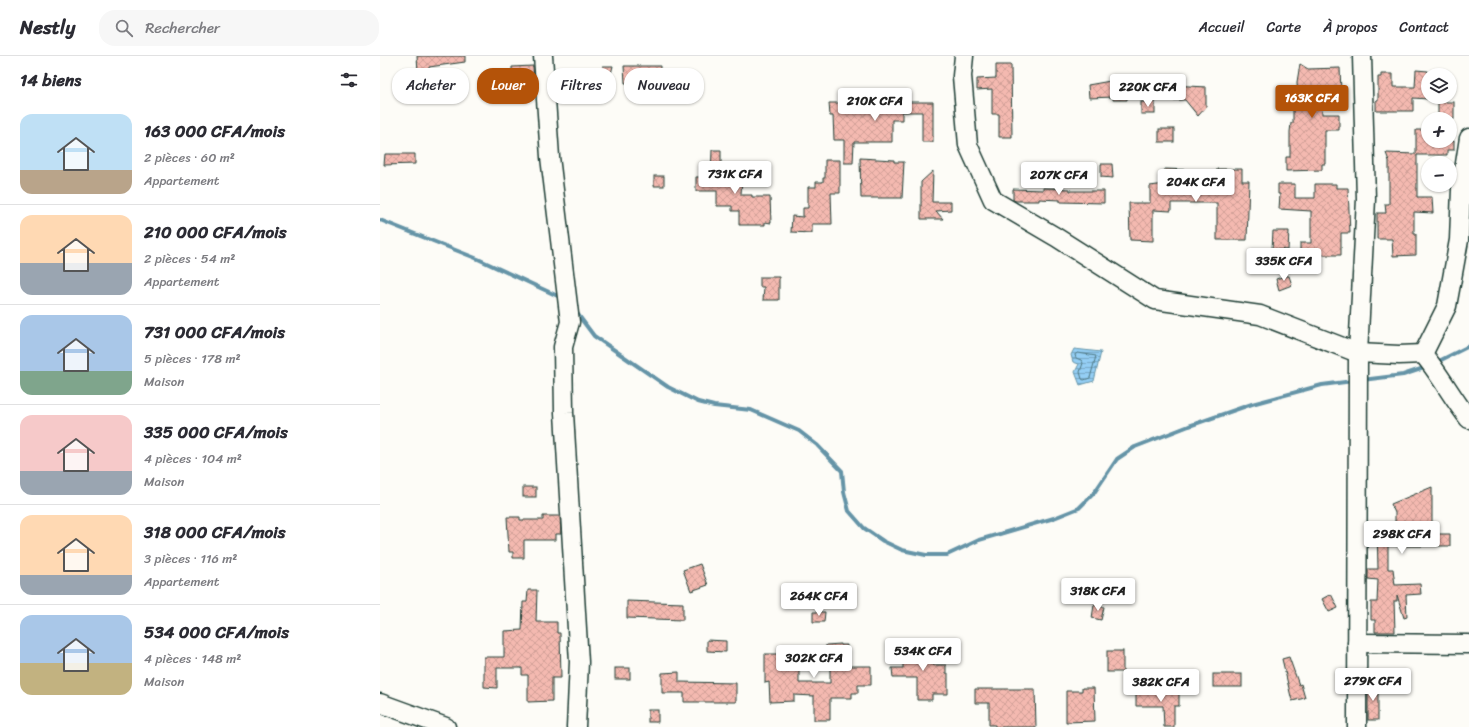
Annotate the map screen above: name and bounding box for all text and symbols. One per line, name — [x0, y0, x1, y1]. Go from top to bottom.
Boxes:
search box — [99, 10, 379, 46]
text: Nestly — [20, 11, 75, 44]
text: Rechercher — [145, 15, 220, 41]
text: Accueil — [1199, 15, 1245, 40]
text: Carte — [1267, 15, 1301, 40]
text: À propos — [1323, 15, 1377, 40]
text: Contact — [1399, 15, 1449, 40]
icon: search — [113, 17, 135, 39]
text: 14 biens — [20, 65, 81, 95]
chip: Acheter — [392, 68, 469, 104]
chip: Louer — [477, 68, 539, 104]
chip: Filtres — [547, 68, 616, 104]
chip: Nouveau — [624, 68, 704, 104]
map controls — [1421, 68, 1457, 192]
button: layers — [1421, 68, 1457, 104]
icon: filters — [338, 69, 360, 91]
pin: 220K CFA — [1107, 74, 1189, 108]
text: 220K CFA — [1119, 75, 1177, 98]
pin: 163K CFA — [1271, 85, 1353, 119]
text: 163K CFA — [1284, 86, 1340, 109]
pin: 210K CFA — [834, 88, 916, 122]
text: 210K CFA — [847, 89, 903, 112]
button: + — [1421, 112, 1457, 148]
text: 163 000 CFA/mois — [144, 116, 285, 146]
icon: home — [52, 130, 100, 178]
text: 2 pièces · 60 m² — [144, 146, 235, 169]
button: − — [1421, 156, 1457, 192]
pin: 731K CFA — [694, 161, 776, 195]
text: 731K CFA — [707, 162, 763, 185]
pin: 207K CFA — [1018, 162, 1100, 196]
text: 207K CFA — [1030, 163, 1088, 186]
text: Appartement — [144, 169, 219, 192]
pin: 204K CFA — [1155, 169, 1237, 203]
text: 204K CFA — [1167, 170, 1225, 193]
text: 210 000 CFA/mois — [144, 217, 287, 247]
icon: home — [52, 231, 100, 279]
text: 2 pièces · 54 m² — [144, 247, 235, 270]
pin: 335K CFA — [1243, 248, 1325, 282]
text: 335K CFA — [1255, 249, 1313, 272]
text: Appartement — [144, 270, 219, 293]
text: 731 000 CFA/mois — [144, 317, 285, 347]
icon: home — [52, 331, 100, 379]
text: 5 pièces · 178 m² — [144, 347, 241, 370]
text: Maison — [144, 370, 184, 393]
text: 335 000 CFA/mois — [144, 417, 288, 447]
icon: home — [52, 431, 100, 479]
text: 4 pièces · 104 m² — [144, 447, 242, 470]
text: Maison — [144, 470, 184, 493]
text: 318 000 CFA/mois — [144, 517, 286, 547]
pin: 298K CFA — [1361, 521, 1443, 555]
text: 298K CFA — [1373, 522, 1431, 545]
icon: home — [52, 531, 100, 579]
text: 3 pièces · 116 m² — [144, 547, 237, 570]
text: Appartement — [144, 570, 219, 593]
pin: 318K CFA — [1057, 578, 1139, 612]
text: 318K CFA — [1070, 579, 1126, 602]
pin: 264K CFA — [778, 583, 860, 617]
text: 264K CFA — [790, 584, 848, 607]
text: 534 000 CFA/mois — [144, 617, 289, 647]
icon: home — [52, 631, 100, 679]
pin: 534K CFA — [882, 638, 964, 672]
text: 534K CFA — [894, 639, 952, 662]
pin: 302K CFA — [773, 645, 855, 679]
text: 302K CFA — [785, 646, 843, 669]
text: 4 pièces · 148 m² — [144, 647, 241, 670]
pin: 279K CFA — [1332, 668, 1414, 702]
pin: 382K CFA — [1120, 669, 1202, 703]
text: 279K CFA — [1344, 669, 1402, 692]
text: Maison — [144, 670, 184, 693]
text: 382K CFA — [1132, 670, 1190, 693]

